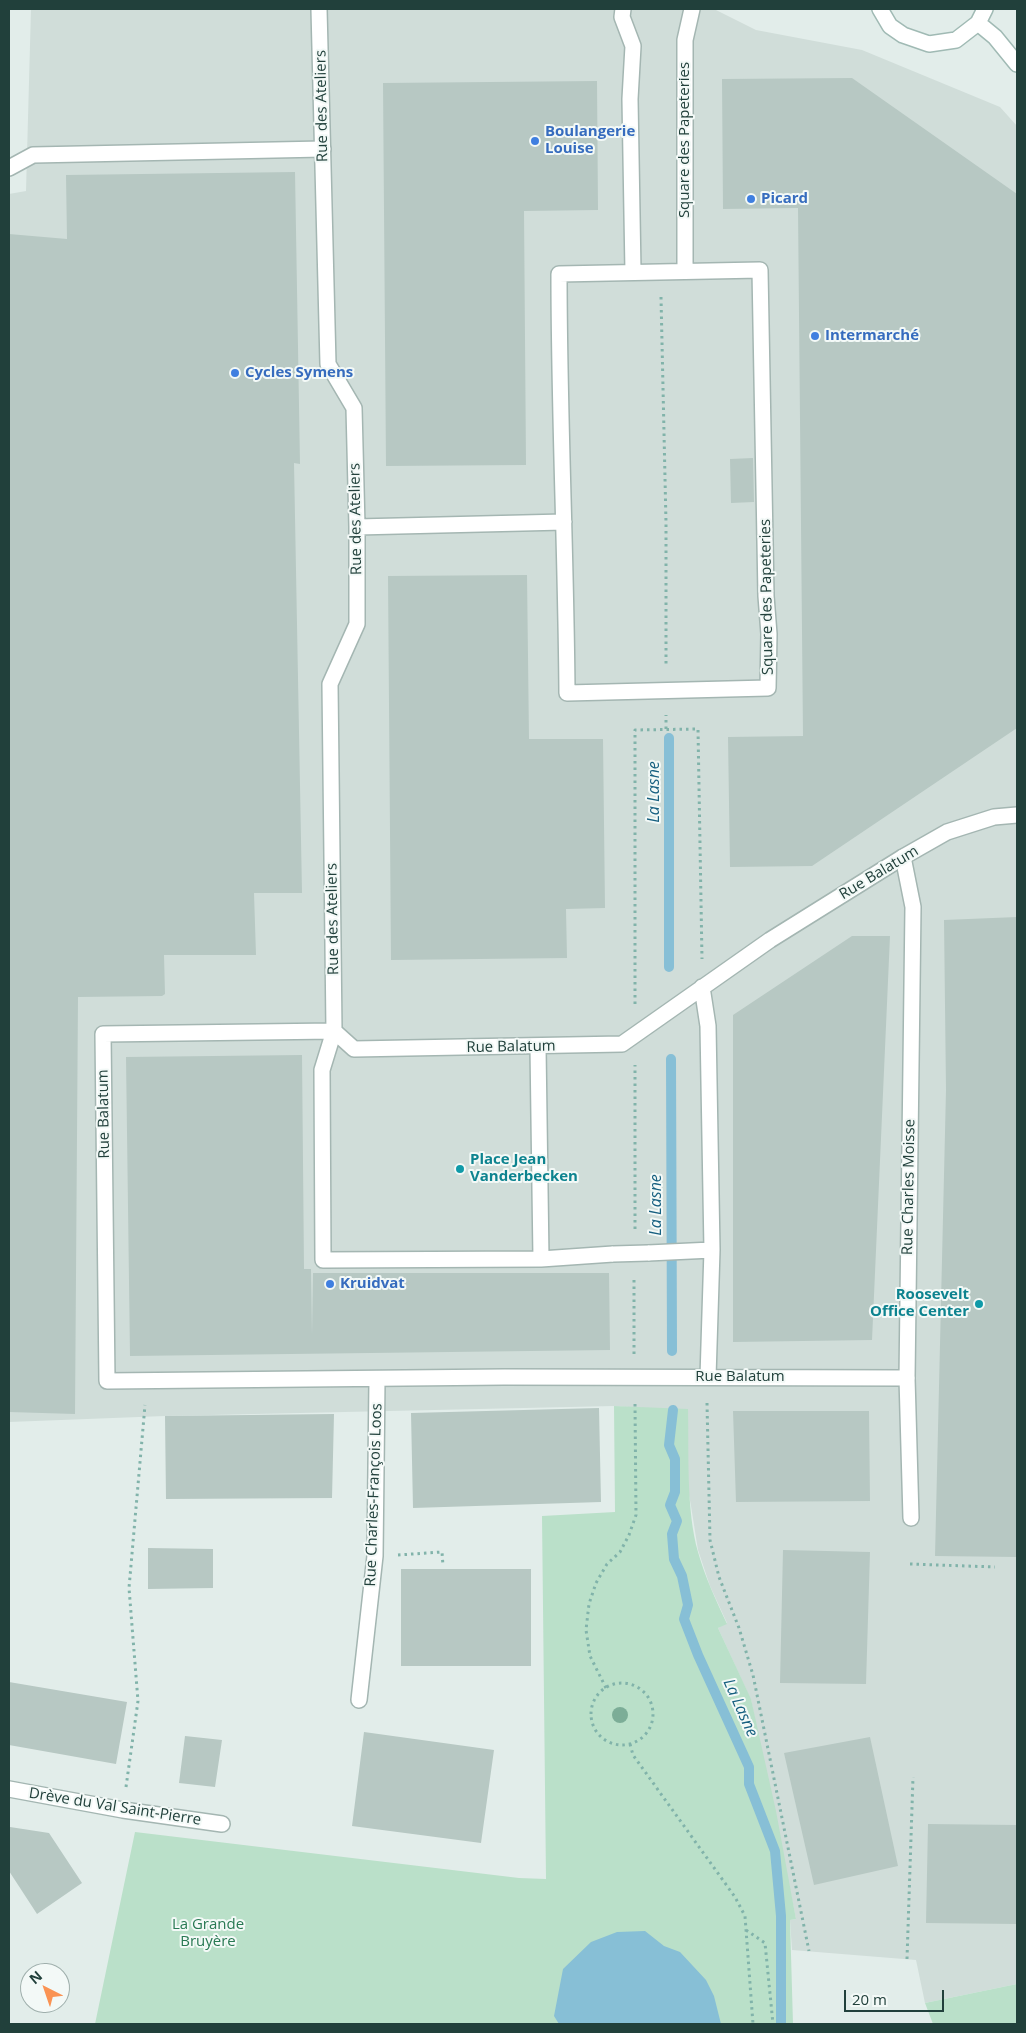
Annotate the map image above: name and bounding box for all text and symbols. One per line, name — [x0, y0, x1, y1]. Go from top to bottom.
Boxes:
street label: Rue des Ateliers — [312, 50, 332, 162]
street label: Square des Papeteries — [676, 62, 694, 218]
place label: Boulangerie Louise — [545, 123, 635, 158]
marker: Boulangerie Louise — [529, 135, 541, 147]
place label: Picard — [761, 190, 808, 208]
marker: Picard — [745, 193, 757, 205]
place label: Intermarché — [825, 327, 919, 345]
marker: Intermarché — [809, 330, 821, 342]
place label: Cycles Symens — [245, 364, 353, 382]
marker: Cycles Symens — [229, 367, 241, 379]
street label: Rue des Ateliers — [346, 463, 366, 575]
street label: Square des Papeteries — [757, 519, 777, 675]
water label: La Lasne — [644, 761, 664, 823]
street label: Rue Balatum — [836, 842, 922, 904]
street label: Rue des Ateliers — [323, 863, 343, 975]
street label: Rue Balatum — [466, 1037, 556, 1057]
street label: Rue Balatum — [94, 1069, 114, 1159]
street label: Rue Charles Moisse — [899, 1119, 919, 1255]
place label: Place Jean Vanderbecken — [470, 1151, 578, 1186]
marker: Place Jean Vanderbecken — [454, 1163, 466, 1175]
water label: La Lasne — [646, 1174, 666, 1236]
place label: Kruidvat — [340, 1275, 405, 1293]
marker: Kruidvat — [324, 1278, 336, 1290]
place label: Roosevelt Office Center — [870, 1286, 969, 1321]
marker: Roosevelt Office Center — [973, 1298, 985, 1310]
street label: Rue Balatum — [695, 1368, 785, 1386]
street label: Rue Charles-François Loos — [362, 1403, 386, 1587]
water label: La Lasne — [719, 1676, 761, 1740]
street label: Drève du Val Saint-Pierre — [28, 1784, 202, 1830]
park label: La Grande Bruyère — [172, 1916, 244, 1951]
north arrow — [20, 1963, 70, 2013]
text: N — [25, 1966, 46, 1988]
scale bar — [846, 1980, 946, 2012]
text: 20 m — [852, 1989, 887, 2009]

